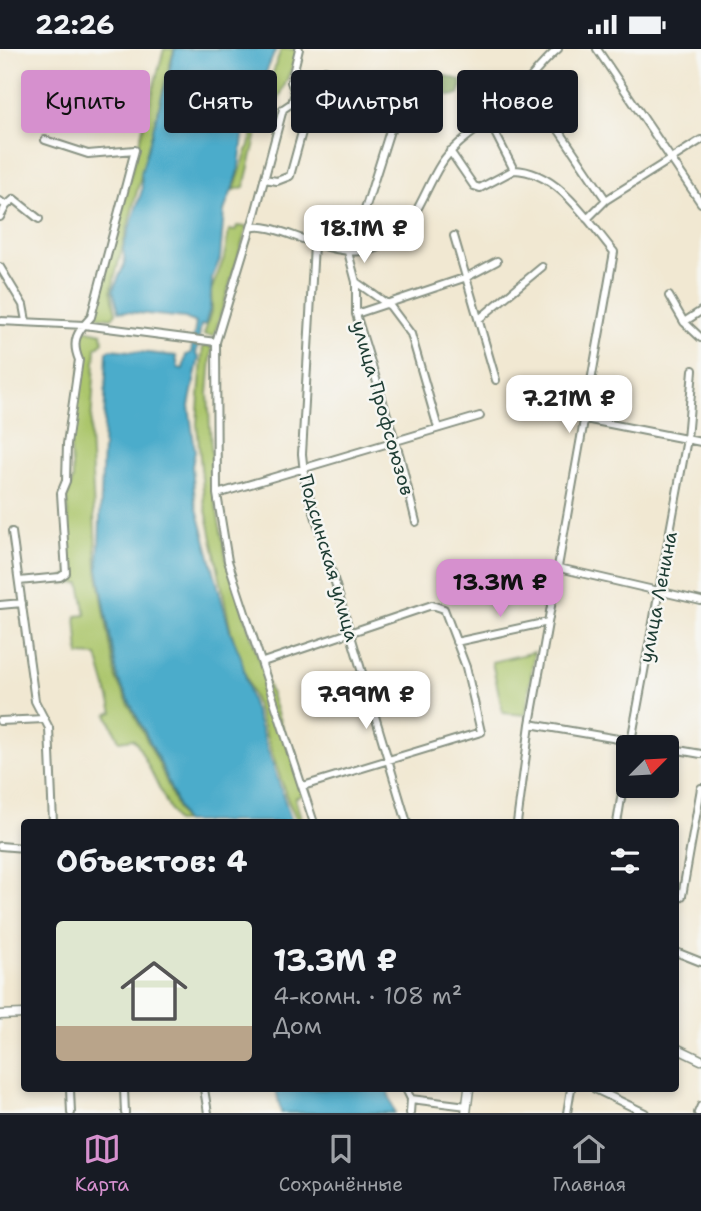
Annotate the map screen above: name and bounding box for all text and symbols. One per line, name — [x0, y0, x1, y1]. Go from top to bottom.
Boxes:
text: 22:26 — [35, 7, 114, 42]
chip: Купить — [21, 70, 150, 133]
chip: Снять — [164, 70, 277, 133]
chip: Фильтры — [291, 70, 443, 133]
chip: Новое — [457, 70, 578, 133]
pin: 18.1M ₽ — [299, 205, 429, 265]
text: 18.1M ₽ — [320, 213, 408, 243]
street label: улица Профсоюзов — [346, 318, 420, 498]
pin: 7.21M ₽ — [504, 375, 634, 435]
text: 7.21M ₽ — [522, 383, 616, 413]
street label: Подсинская улица — [293, 471, 365, 645]
street label: улица Ленина — [633, 529, 683, 665]
pin: 13.3M ₽ — [435, 559, 565, 619]
text: 13.3M ₽ — [452, 567, 548, 597]
pin: 7.99M ₽ — [301, 671, 431, 731]
text: 7.99M ₽ — [317, 679, 415, 709]
north arrow — [616, 735, 679, 798]
map controls — [616, 735, 679, 798]
text: Объектов: 4 — [56, 841, 248, 882]
icon: filters — [606, 842, 644, 880]
text: 13.3M ₽ — [273, 940, 397, 981]
icon: home — [112, 949, 196, 1033]
text: 4-комн. · 108 m² — [273, 981, 462, 1011]
text: Дом — [273, 1011, 322, 1041]
tab: Карта — [75, 1130, 129, 1197]
tab: Сохранённые — [279, 1130, 403, 1197]
tab: Главная — [553, 1130, 626, 1197]

